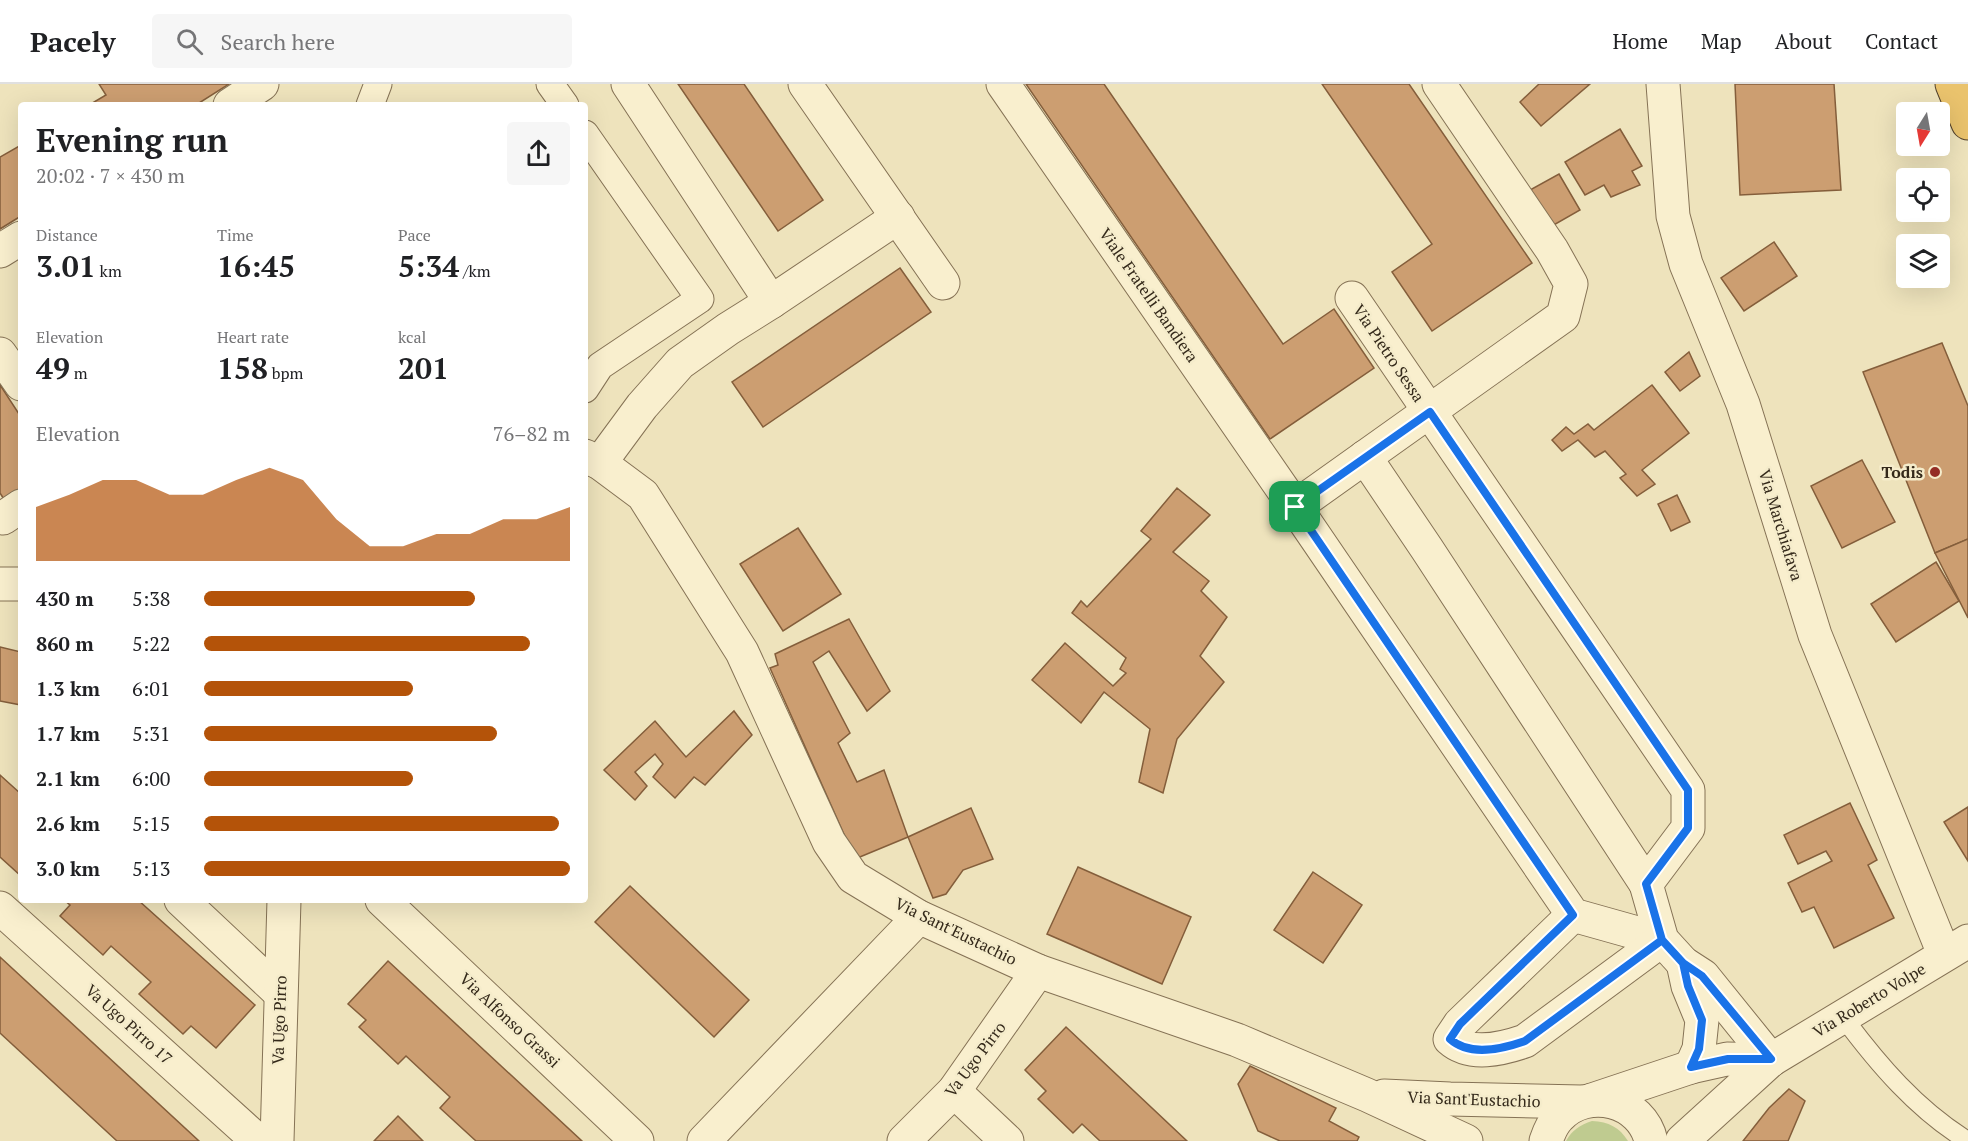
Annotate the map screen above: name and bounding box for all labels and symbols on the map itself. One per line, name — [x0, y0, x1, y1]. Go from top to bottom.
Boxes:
north arrow — [1896, 102, 1950, 156]
street label: Viale Fratelli Bandiera — [1094, 223, 1204, 367]
street label: Via Pietro Sessa — [1348, 300, 1430, 406]
place label: Todis — [1882, 461, 1923, 483]
marker: Todis — [1928, 465, 1942, 479]
street label: Via Marchiafava — [1754, 467, 1808, 583]
pin — [1269, 481, 1320, 532]
street label: Via Sant'Eustachio — [891, 892, 1021, 970]
street label: Via Roberto Volpe — [1809, 958, 1929, 1042]
street label: Via Alfonso Grassi — [455, 968, 565, 1073]
street label: Va Ugo Pirro — [266, 975, 292, 1065]
street label: Va Ugo Pirro 17 — [81, 979, 177, 1069]
street label: Va Ugo Pirro — [939, 1017, 1011, 1101]
street label: Via Sant'Eustachio — [1407, 1086, 1541, 1112]

